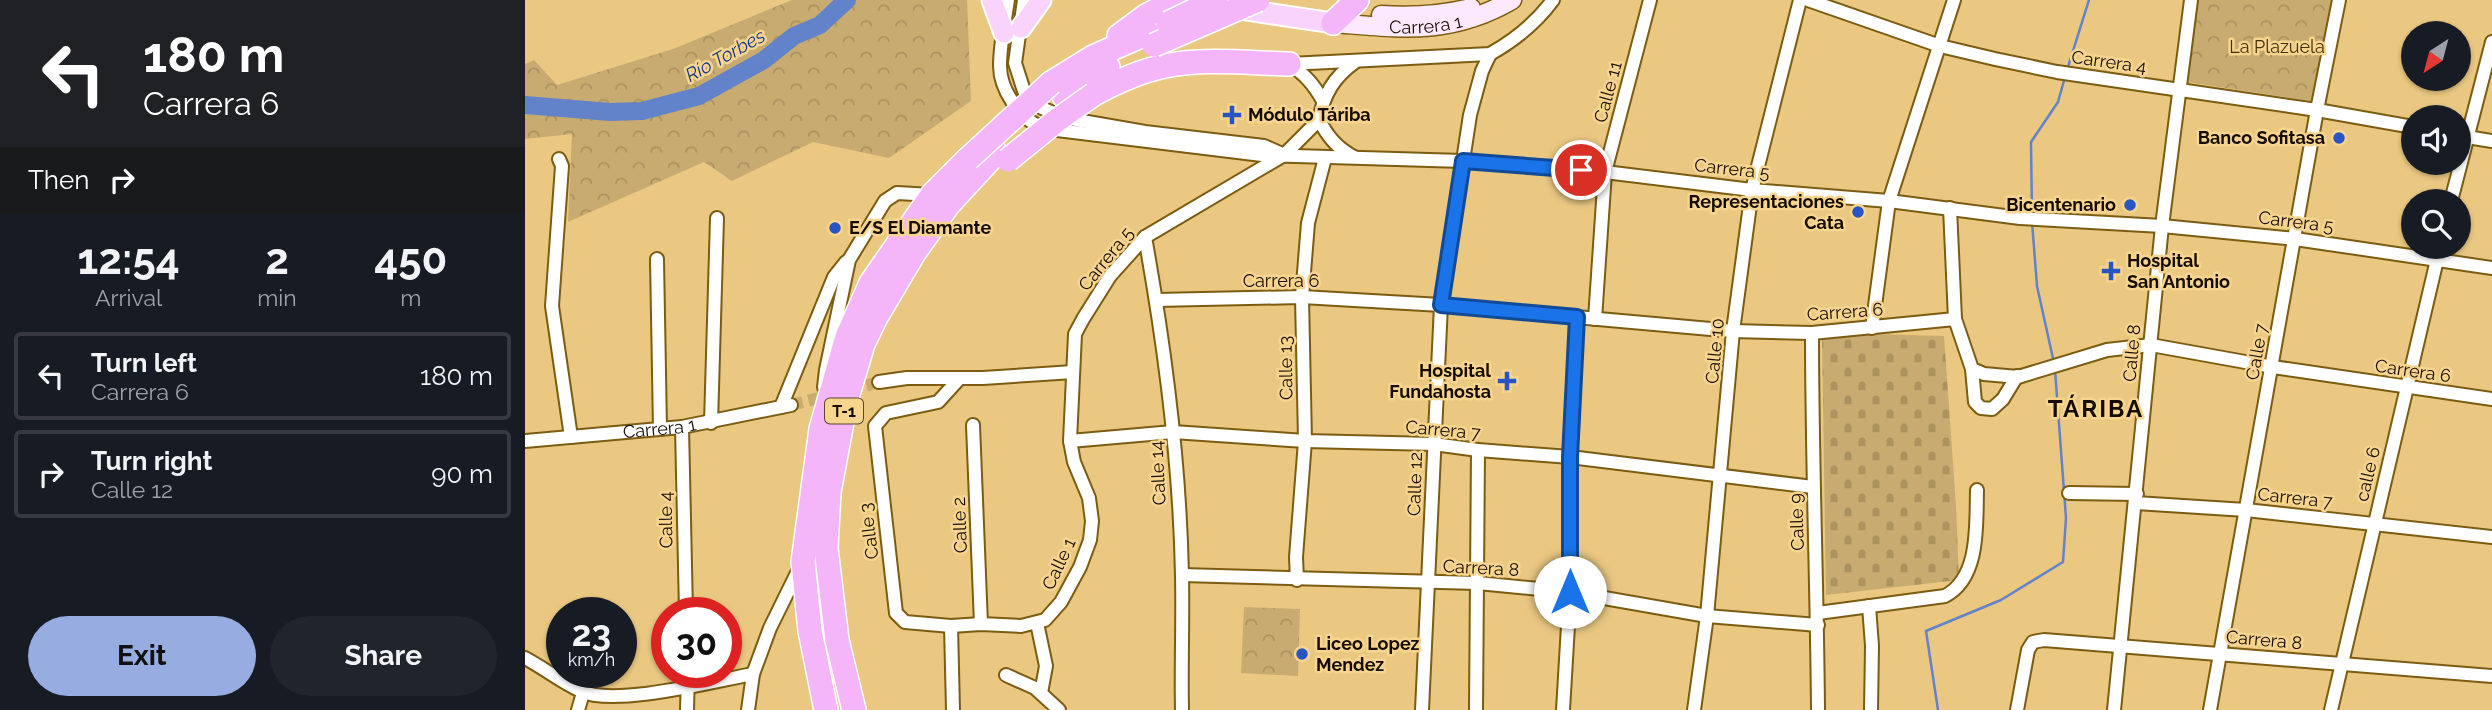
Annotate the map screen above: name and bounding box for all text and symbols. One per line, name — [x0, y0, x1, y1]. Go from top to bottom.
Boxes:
street label: Carrera 1 — [1389, 10, 1465, 37]
north arrow — [2401, 21, 2471, 91]
map controls — [2401, 21, 2471, 259]
water label: Río Torbes — [681, 24, 769, 86]
text: 180 m — [143, 26, 284, 83]
icon: left — [28, 28, 119, 119]
park label: La Plazuela — [2229, 36, 2325, 57]
street label: Carrera 4 — [2070, 46, 2148, 77]
street label: Calle 11 — [1589, 59, 1626, 125]
text: Carrera 6 — [143, 85, 279, 122]
place label: Módulo Táriba — [1248, 104, 1371, 125]
marker: Módulo Táriba — [1222, 105, 1242, 125]
button: sound — [2401, 105, 2471, 175]
place label: Banco Sofitasa — [2198, 127, 2325, 148]
marker: Banco Sofitasa — [2331, 130, 2347, 146]
pin — [1551, 140, 1611, 200]
icon: arrive — [1562, 151, 1600, 189]
street label: Carrera 5 — [1693, 154, 1771, 183]
icon: right — [103, 161, 141, 199]
text: Then — [28, 165, 89, 195]
button: search — [2401, 189, 2471, 259]
place label: Representaciones Cata — [1689, 191, 1844, 233]
place label: Bicentenario — [2006, 194, 2116, 215]
marker: Bicentenario — [2122, 197, 2138, 213]
marker: Representaciones Cata — [1850, 204, 1866, 220]
street label: Carrera 5 — [2257, 206, 2335, 237]
place label: E/S El Diamante — [849, 217, 991, 238]
marker: E/S El Diamante — [827, 220, 843, 236]
street label: Carrera 5 — [1074, 223, 1138, 295]
text: 12:54 — [78, 235, 180, 284]
text: 2 — [265, 235, 289, 284]
text: 450 — [374, 235, 447, 284]
place label: Hospital San Antonio — [2127, 250, 2230, 292]
marker: Hospital San Antonio — [2101, 261, 2121, 281]
street label: Carrera 6 — [1243, 270, 1319, 291]
text: Arrival — [95, 284, 162, 311]
text: min — [257, 284, 297, 311]
text: m — [400, 284, 421, 311]
street label: Carrera 6 — [1806, 298, 1884, 325]
street label: Calle 10 — [1701, 317, 1728, 385]
street label: Calle 7 — [2241, 322, 2272, 382]
street label: Calle 8 — [2119, 323, 2144, 383]
street label: Calle 13 — [1274, 336, 1297, 400]
text: Turn left — [91, 348, 197, 378]
street label: Carrera 6 — [2374, 355, 2453, 386]
icon: left — [32, 357, 70, 395]
place label: Hospital Fundahosta — [1389, 360, 1491, 402]
text: 180 m — [420, 361, 493, 391]
marker: Hospital Fundahosta — [1497, 371, 1517, 391]
text: Carrera 6 — [91, 378, 189, 405]
district label: TÁRIBA — [2048, 394, 2144, 423]
road number: T-1 — [825, 398, 863, 424]
street label: Carrera 1 — [622, 413, 698, 442]
street label: Carrera 7 — [1405, 416, 1482, 443]
street label: Calle 14 — [1145, 440, 1170, 506]
street label: calle 6 — [2351, 444, 2384, 503]
text: Turn right — [91, 446, 212, 476]
street label: Calle 12 — [1403, 452, 1426, 516]
icon: right — [32, 455, 70, 493]
text: 90 m — [431, 459, 493, 489]
text: Calle 12 — [91, 476, 173, 503]
street label: Carrera 7 — [2256, 483, 2334, 512]
street label: Calle 4 — [655, 491, 676, 549]
street label: Calle 9 — [1785, 493, 1808, 551]
street label: Calle 2 — [948, 496, 971, 554]
street label: Calle 3 — [855, 502, 882, 560]
street label: Calle 1 — [1037, 534, 1080, 593]
street label: Carrera 8 — [1442, 555, 1520, 580]
position arrow — [1533, 555, 1607, 629]
speed limit sign: 30 — [651, 597, 742, 688]
text: 23 — [572, 613, 611, 654]
button: Exit — [28, 616, 256, 696]
button: Share — [270, 616, 497, 696]
street label: Carrera 8 — [2225, 626, 2303, 653]
place label: Liceo Lopez Mendez — [1316, 633, 1420, 675]
marker: Liceo Lopez Mendez — [1294, 646, 1310, 662]
text: km/h — [568, 649, 615, 670]

